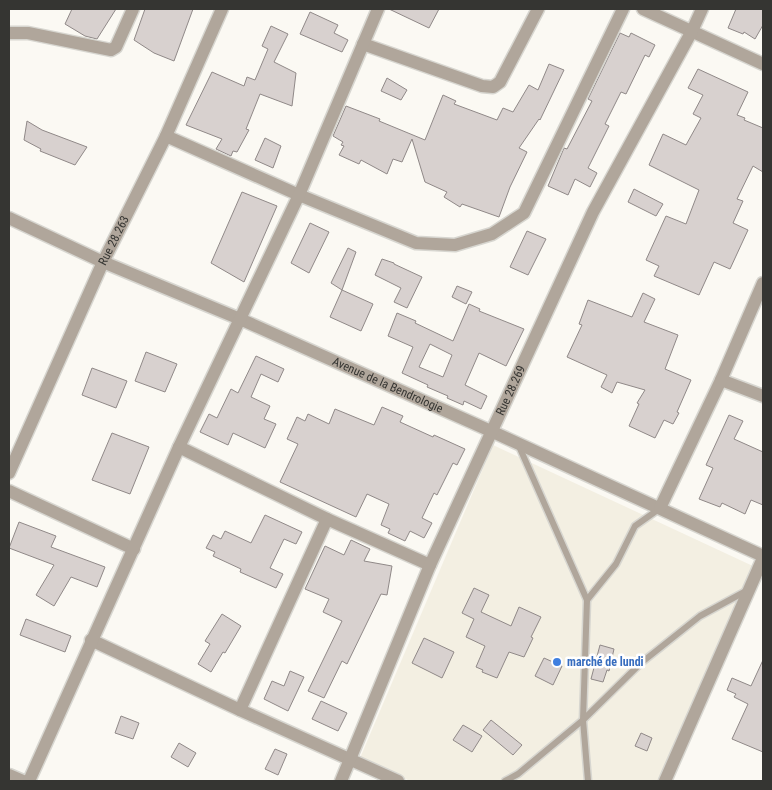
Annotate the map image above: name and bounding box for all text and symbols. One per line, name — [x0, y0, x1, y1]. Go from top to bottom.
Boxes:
street label: Rue 28.263 — [96, 213, 132, 268]
street label: Avenue de la Bendrologie — [330, 354, 446, 416]
street label: Rue 28.269 — [493, 363, 528, 418]
place label: marché de lundi — [567, 655, 644, 669]
marker: marché de lundi — [551, 656, 563, 668]

